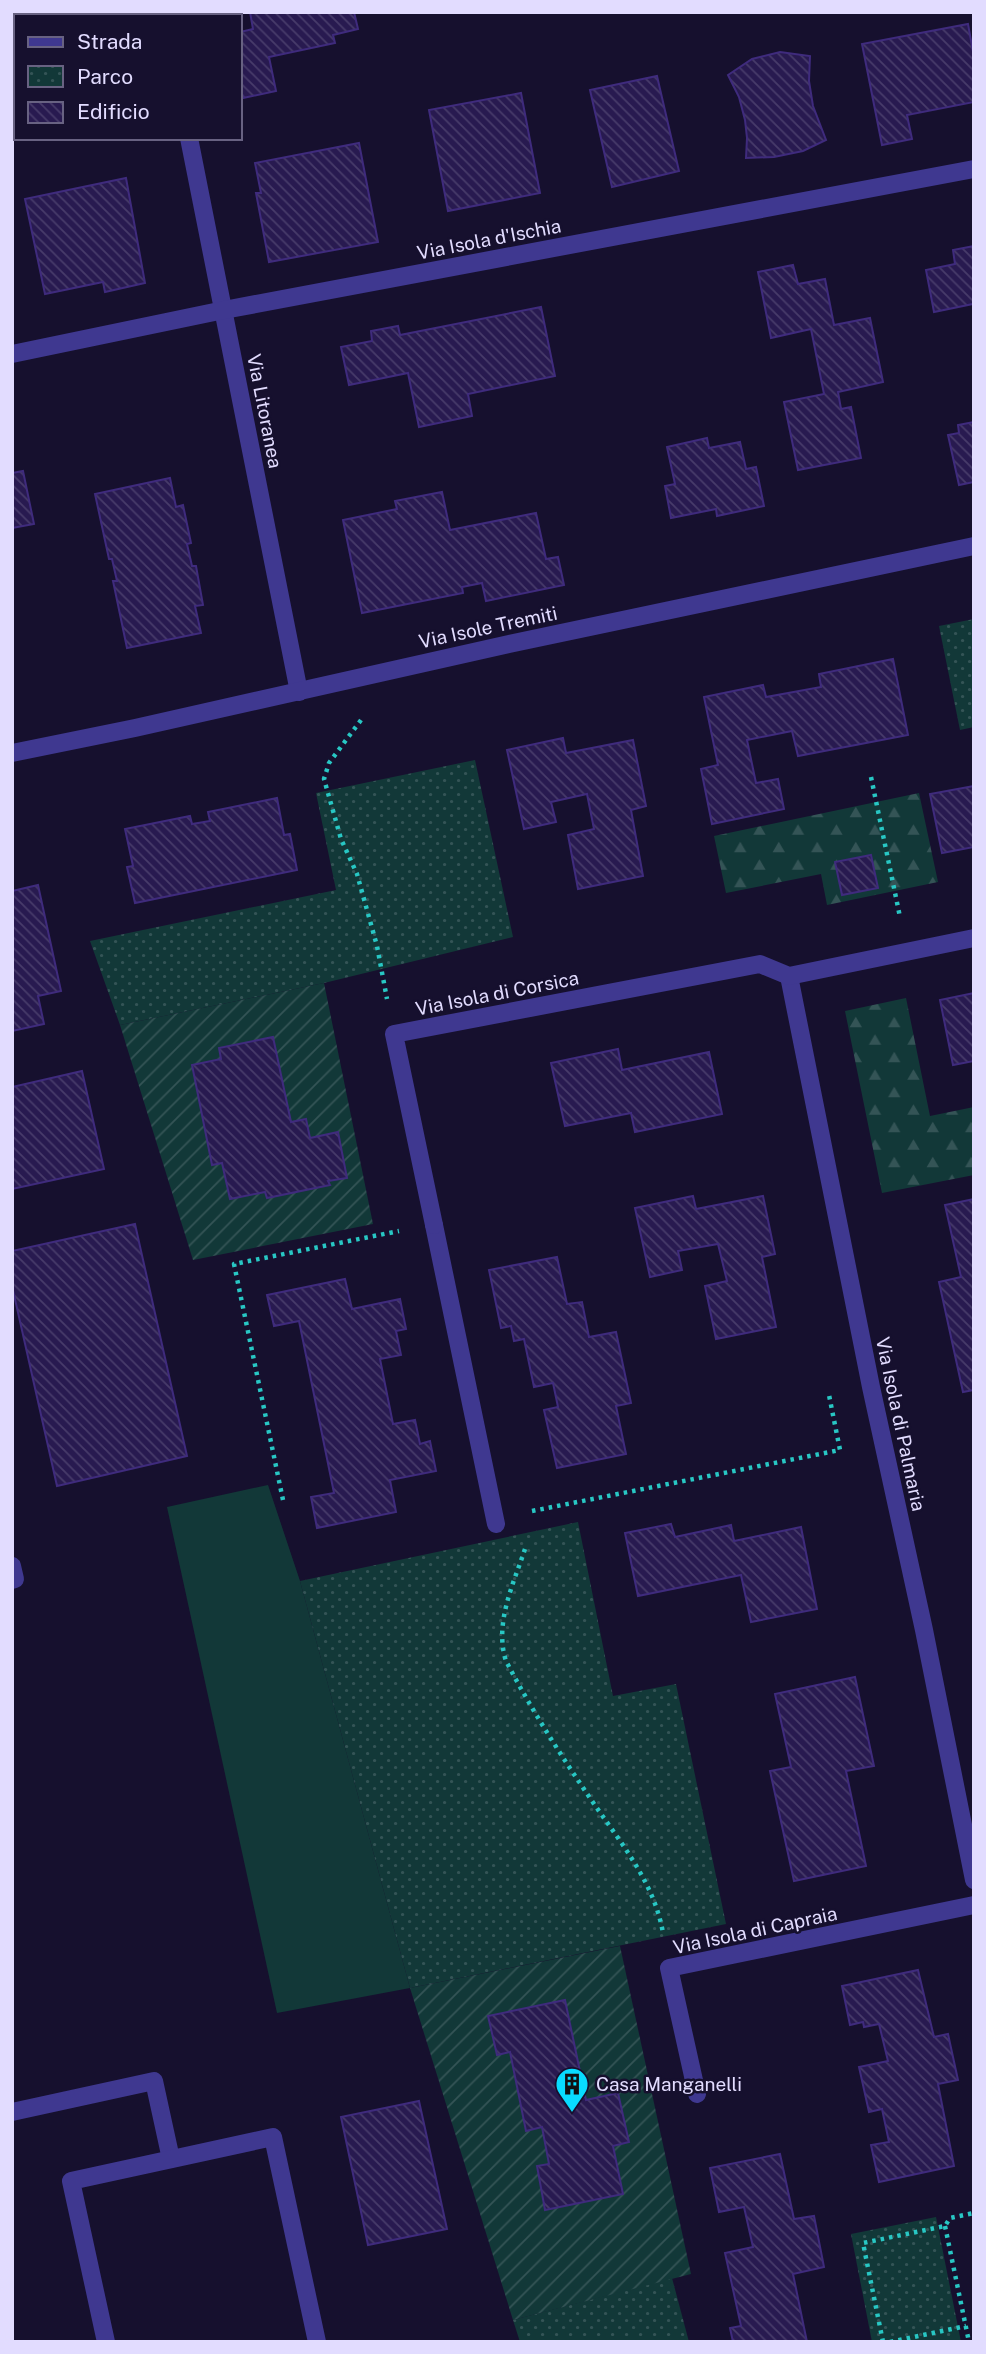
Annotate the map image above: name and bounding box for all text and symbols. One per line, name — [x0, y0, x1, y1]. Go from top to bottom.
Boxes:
legend — [14, 14, 242, 140]
text: Strada — [77, 29, 142, 54]
text: Parco — [77, 64, 133, 89]
text: Edificio — [77, 99, 150, 124]
street label: Via Isola d'Ischia — [415, 214, 563, 264]
street label: Via Litoranea — [243, 352, 287, 470]
street label: Via Isole Tremiti — [417, 602, 559, 652]
street label: Via Isola di Corsica — [414, 966, 580, 1020]
street label: Via Isola di Palmaria — [872, 1335, 930, 1513]
street label: Via Isola di Capraia — [671, 1902, 839, 1958]
building icon: Casa Manganelli — [553, 2065, 591, 2114]
place label: Casa Manganelli — [596, 2073, 742, 2095]

